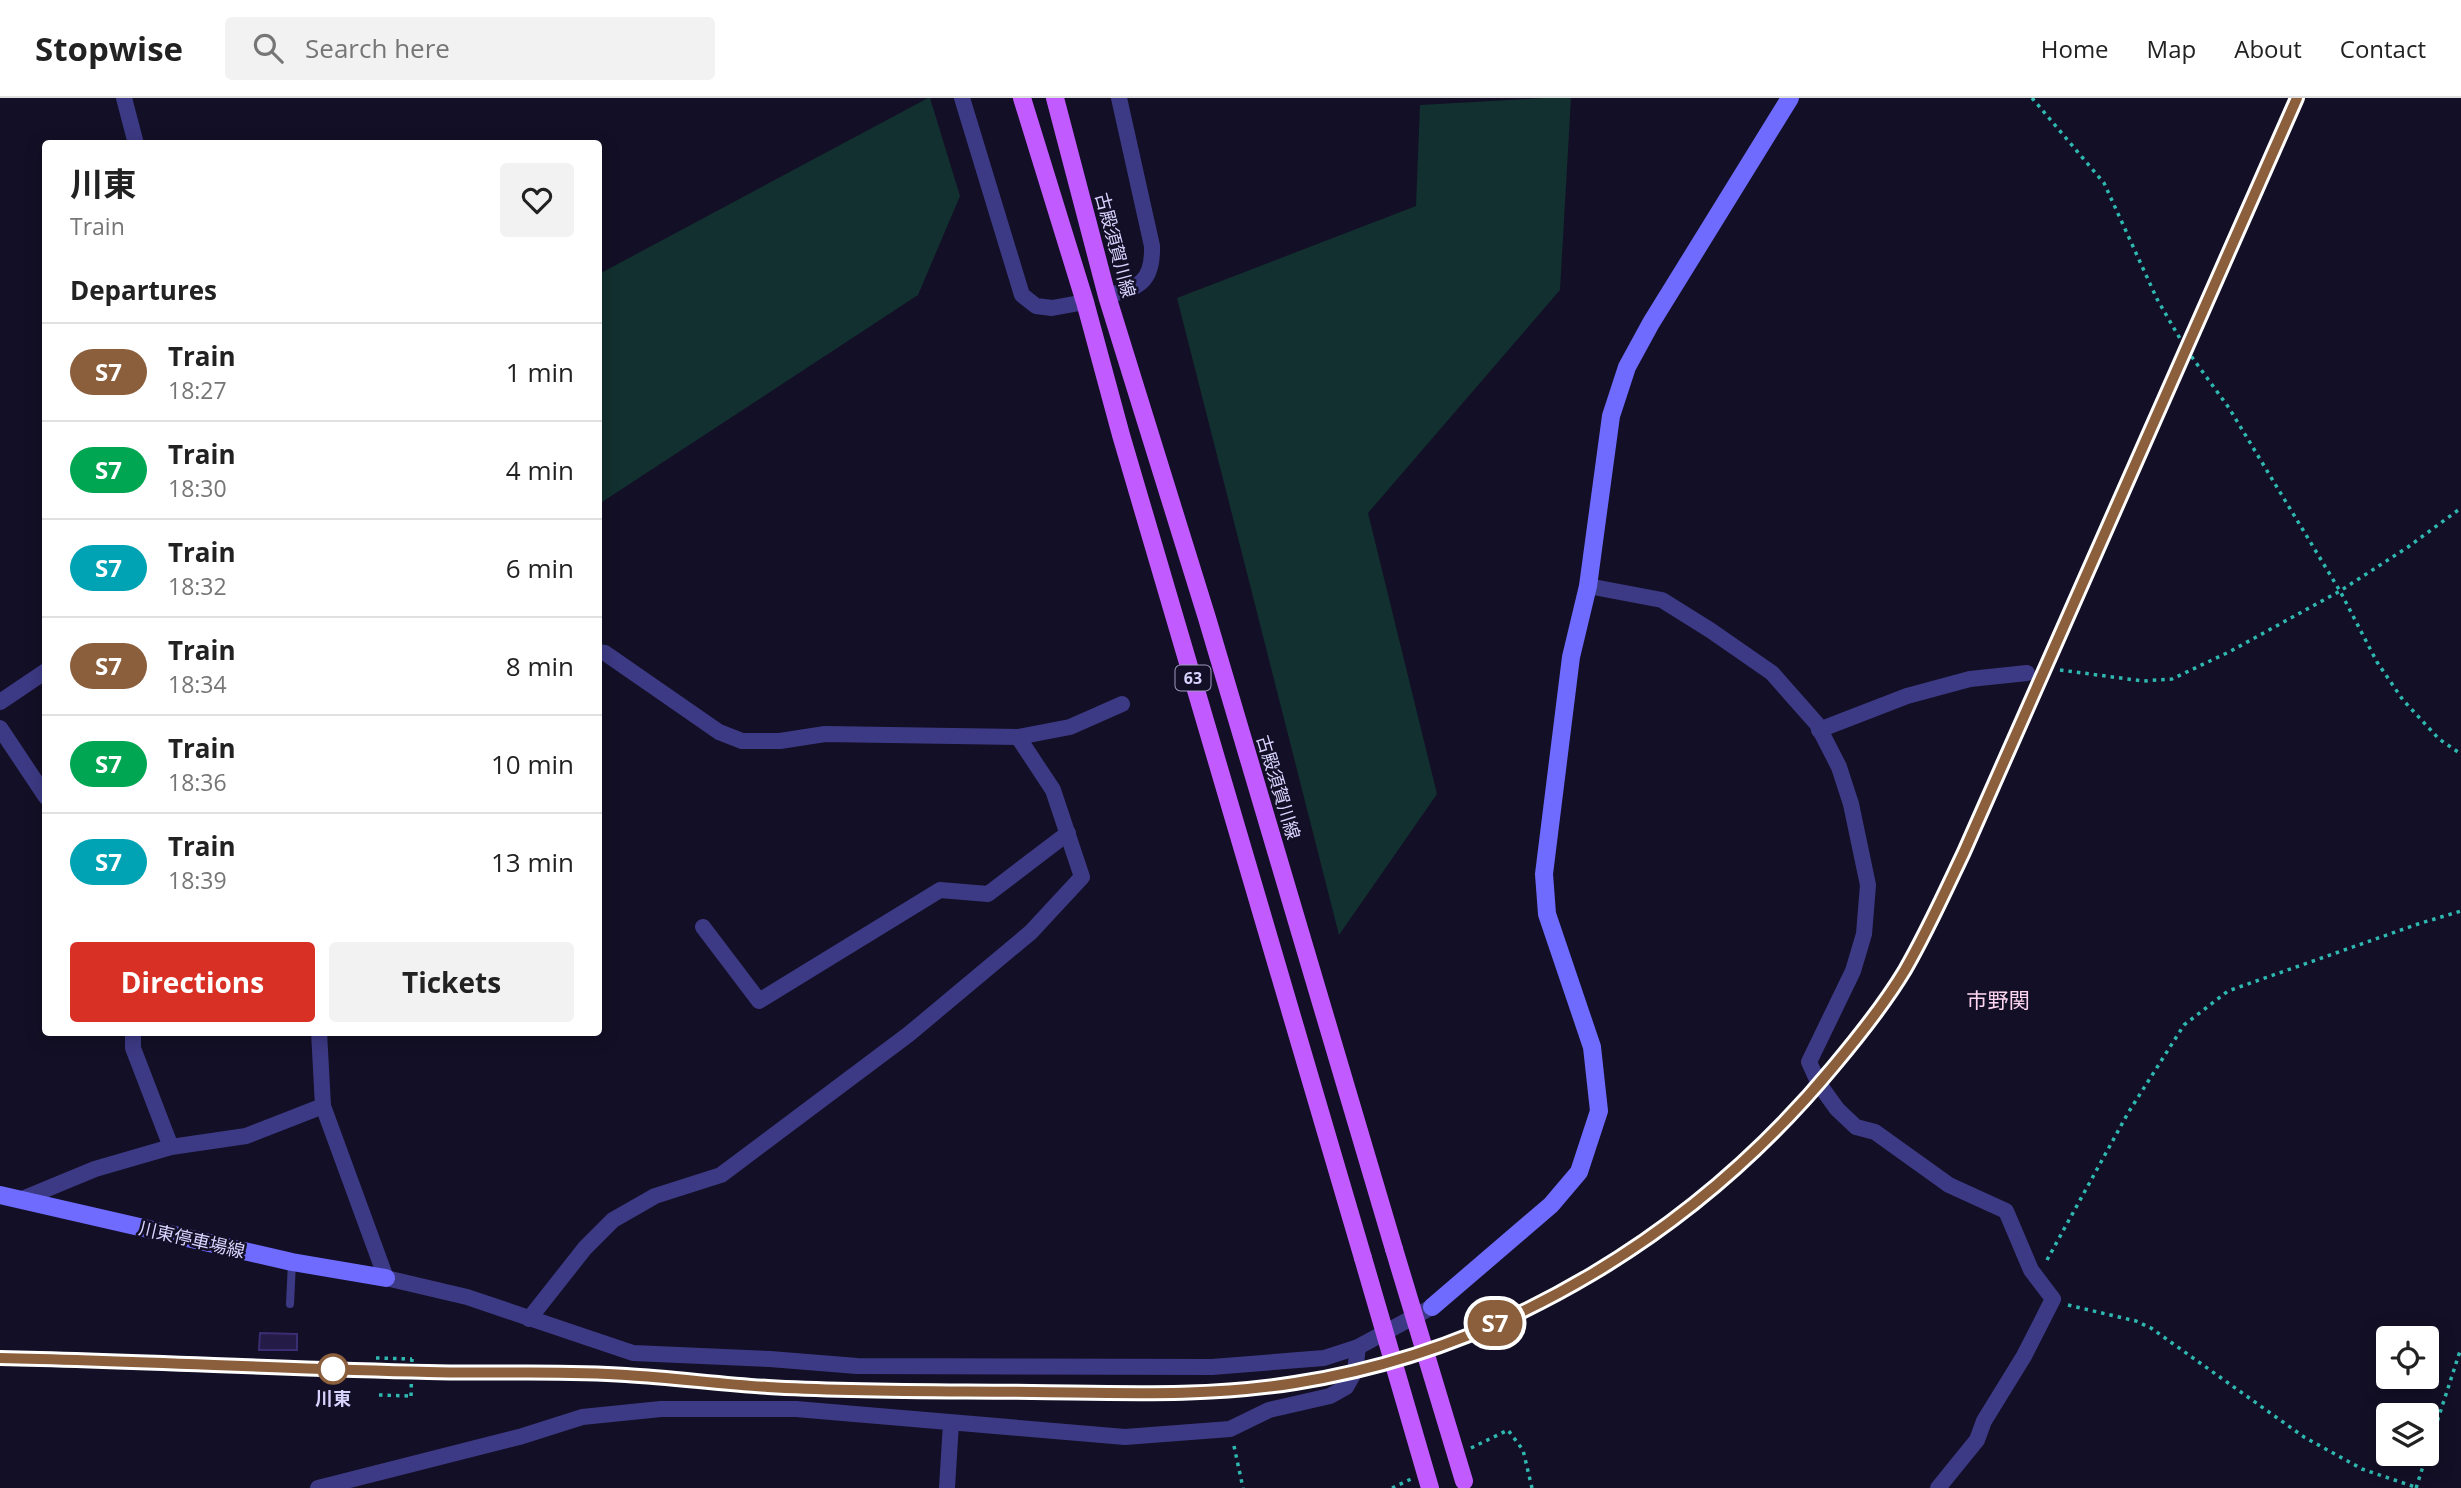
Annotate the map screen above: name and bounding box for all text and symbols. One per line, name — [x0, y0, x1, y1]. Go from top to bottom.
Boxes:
search box — [225, 17, 715, 80]
text: Stopwise — [35, 26, 183, 71]
icon: search — [249, 29, 287, 67]
text: Search here — [305, 30, 450, 66]
text: Home — [2041, 32, 2109, 65]
text: Map — [2147, 32, 2196, 65]
text: About — [2234, 32, 2302, 65]
text: Contact — [2340, 32, 2426, 65]
text: 川東 — [70, 161, 136, 206]
button: heart — [500, 163, 574, 237]
street label: 古殿須賀川線 — [1090, 190, 1142, 300]
text: Train — [70, 210, 125, 242]
text: Departures — [70, 272, 217, 308]
text: Train — [168, 338, 236, 374]
text: 1 min — [506, 354, 574, 390]
text: S7 — [95, 355, 122, 388]
text: 18:27 — [168, 374, 227, 406]
text: Train — [168, 436, 236, 472]
text: 4 min — [506, 452, 574, 488]
text: S7 — [95, 453, 122, 486]
text: 18:30 — [168, 472, 227, 504]
text: Train — [168, 534, 236, 570]
text: 6 min — [506, 550, 574, 586]
text: S7 — [95, 551, 122, 584]
text: 18:32 — [168, 570, 227, 602]
text: Train — [168, 632, 236, 668]
text: 8 min — [506, 648, 574, 684]
text: S7 — [95, 649, 122, 682]
road number: 63 — [1176, 666, 1210, 691]
text: 18:34 — [168, 668, 227, 700]
text: Train — [168, 730, 236, 766]
street label: 古殿須賀川線 — [1252, 732, 1306, 842]
text: 10 min — [491, 746, 574, 782]
text: S7 — [95, 747, 122, 780]
text: 18:36 — [168, 766, 227, 798]
text: Train — [168, 828, 236, 864]
text: 13 min — [491, 844, 574, 880]
text: S7 — [95, 845, 122, 878]
text: 18:39 — [168, 864, 227, 896]
button: Directions — [70, 942, 315, 1022]
button: Tickets — [329, 942, 574, 1022]
district label: 市野関 — [1967, 986, 2030, 1014]
street label: 川東停車場線 — [137, 1215, 247, 1263]
line badge: S7 — [1464, 1300, 1526, 1346]
text: S7 — [1482, 1306, 1508, 1339]
map controls — [2376, 1326, 2439, 1466]
button: locate — [2376, 1326, 2439, 1389]
marker: 川東 — [318, 1354, 348, 1384]
place label: 川東 — [315, 1386, 351, 1410]
button: layers — [2376, 1403, 2439, 1466]

